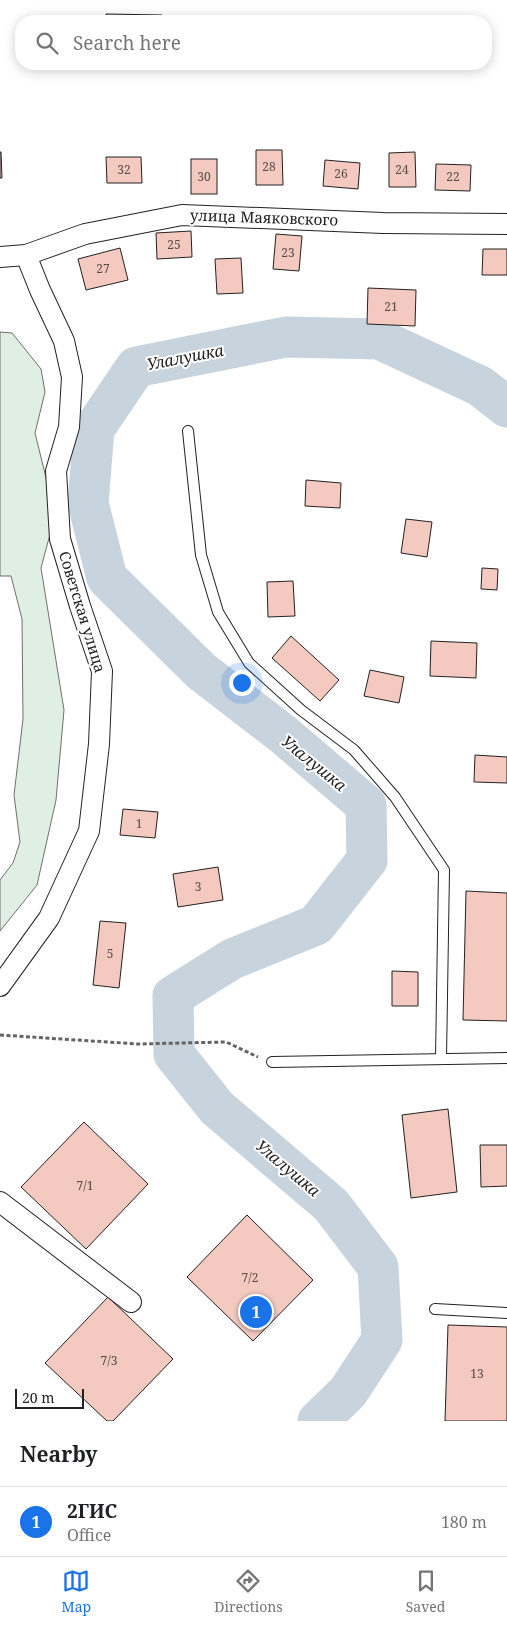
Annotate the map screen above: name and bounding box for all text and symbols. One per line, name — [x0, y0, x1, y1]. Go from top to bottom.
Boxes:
search box — [15, 15, 492, 70]
icon: search — [33, 29, 61, 57]
text: Search here — [73, 30, 181, 56]
house number: 28 — [262, 158, 276, 175]
house number: 32 — [117, 161, 131, 178]
house number: 24 — [395, 161, 409, 178]
house number: 26 — [334, 165, 348, 182]
house number: 30 — [197, 168, 211, 185]
house number: 22 — [446, 168, 460, 185]
street label: улица Маяковского — [190, 204, 338, 230]
house number: 25 — [167, 236, 181, 253]
house number: 23 — [281, 244, 295, 261]
house number: 27 — [96, 260, 110, 277]
house number: 21 — [384, 298, 398, 315]
water label: Улалушка — [145, 339, 225, 375]
street label: Советская улица — [55, 549, 111, 675]
your location — [229, 670, 255, 696]
water label: Улалушка — [277, 730, 351, 796]
house number: 1 — [136, 815, 142, 832]
house number: 3 — [195, 878, 202, 895]
house number: 5 — [107, 945, 113, 962]
water label: Улалушка — [251, 1135, 325, 1201]
house number: 7/1 — [77, 1177, 93, 1194]
house number: 7/2 — [242, 1269, 258, 1286]
pin: 1 — [240, 1293, 272, 1331]
house number: 7/3 — [101, 1352, 118, 1369]
house number: 13 — [470, 1365, 484, 1382]
scale bar — [15, 1386, 84, 1409]
text: 20 m — [22, 1388, 55, 1407]
text: Nearby — [20, 1440, 98, 1468]
text: 2ГИС — [67, 1498, 117, 1524]
text: 1 — [31, 1511, 41, 1533]
text: 180 m — [441, 1511, 487, 1533]
text: Office — [67, 1524, 111, 1546]
tab: Map — [62, 1567, 91, 1616]
tab: Directions — [214, 1567, 283, 1616]
tab: Saved — [406, 1567, 445, 1616]

